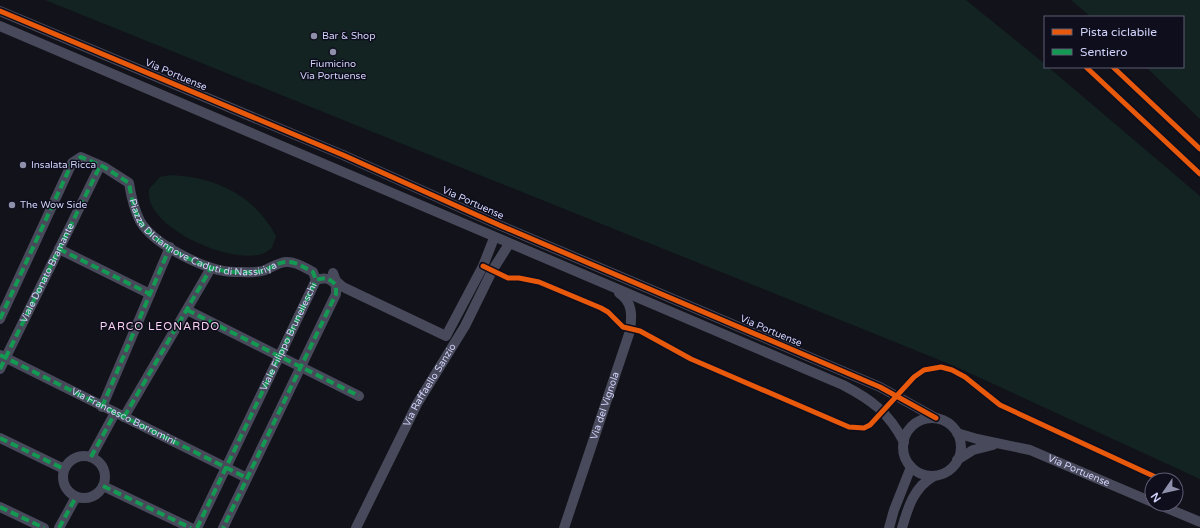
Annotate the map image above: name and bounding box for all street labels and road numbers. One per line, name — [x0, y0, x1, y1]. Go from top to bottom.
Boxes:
street label: Via Portuense — [143, 57, 209, 94]
street label: Via Portuense — [440, 184, 506, 222]
street label: Piazza DIciannove Caduti di Nassiriya — [126, 197, 279, 278]
street label: Viale Donato Bramante — [18, 221, 77, 325]
street label: Viale Filippo Brunelleschi — [258, 281, 320, 393]
street label: Via Portuense — [738, 313, 804, 350]
street label: Via Raffaello Sanzio — [401, 341, 459, 428]
street label: Via del Vignola — [588, 370, 622, 441]
street label: Via Francesco Borromini — [69, 385, 178, 448]
street label: Via Portuense — [1046, 452, 1112, 489]

